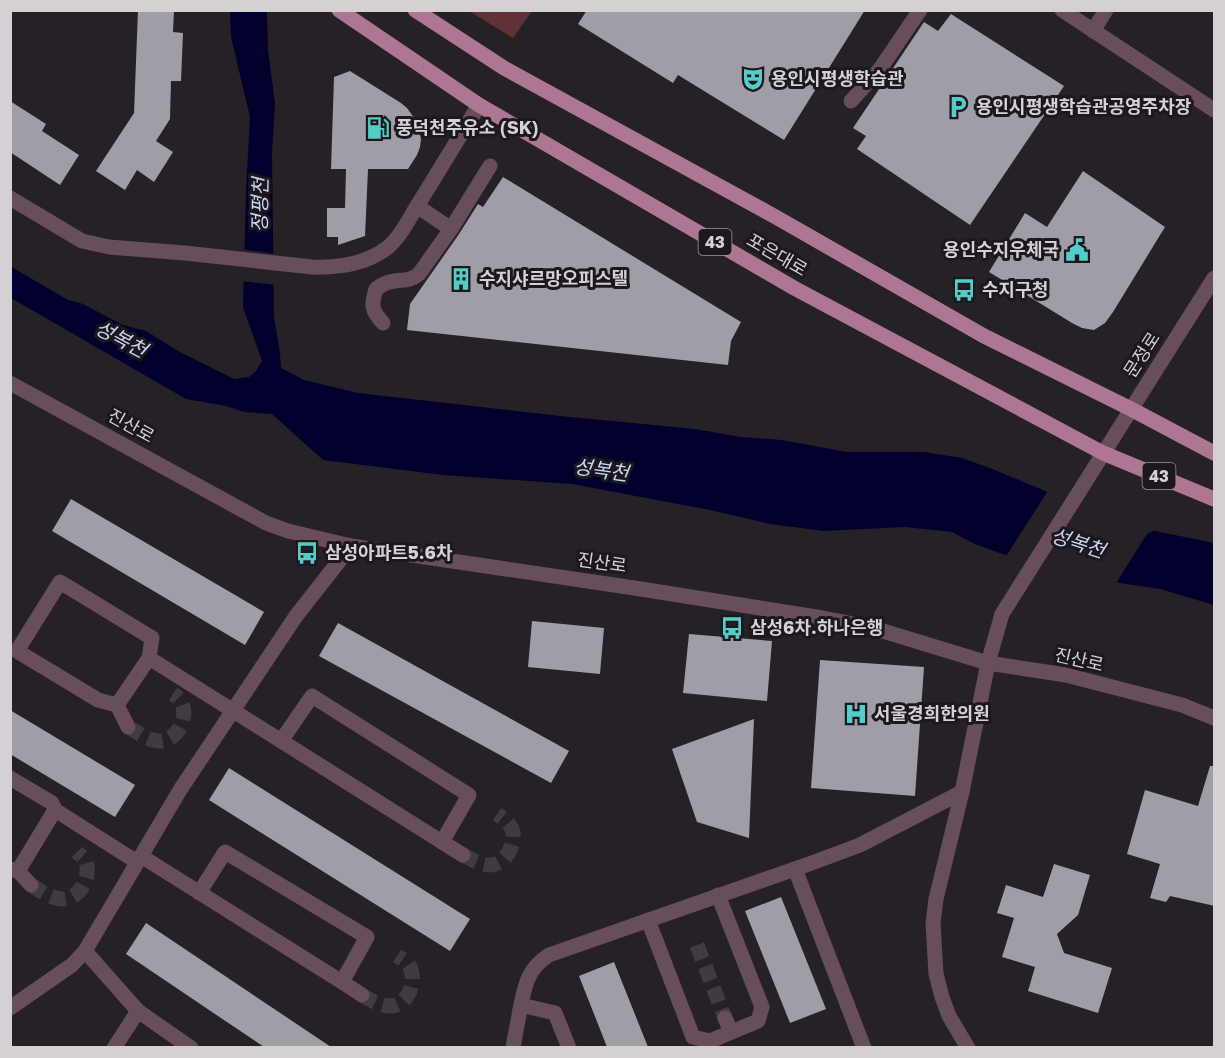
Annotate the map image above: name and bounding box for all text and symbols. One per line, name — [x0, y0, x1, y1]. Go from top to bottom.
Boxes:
theatre icon: 용인시평생학습관 — [740, 66, 766, 92]
place label: 용인시평생학습관 — [771, 67, 904, 89]
parking icon: 용인시평생학습관공영주차장 — [945, 94, 971, 120]
place label: 용인시평생학습관공영주차장 — [976, 95, 1192, 117]
fuel station icon: 풍덕천주유소 (SK) — [365, 115, 391, 141]
place label: 풍덕천주유소 (SK) — [396, 116, 539, 138]
water label: 정평천 — [247, 175, 272, 233]
street label: 포은대로 — [743, 228, 812, 280]
road number: 43 — [698, 229, 732, 255]
public building icon: 용인수지우체국 — [1064, 237, 1090, 263]
place label: 용인수지우체국 — [943, 238, 1059, 260]
building icon: 수지샤르망오피스텔 — [448, 266, 474, 292]
place label: 수지샤르망오피스텔 — [479, 267, 628, 289]
bus stop icon: 수지구청 — [951, 277, 977, 303]
place label: 수지구청 — [982, 278, 1048, 300]
water label: 성복천 — [91, 315, 154, 363]
street label: 문정로 — [1118, 328, 1164, 381]
street label: 진산로 — [104, 403, 159, 447]
water label: 성복천 — [572, 453, 633, 485]
road number: 43 — [1142, 463, 1176, 489]
water label: 성복천 — [1048, 522, 1111, 563]
bus stop icon: 삼성아파트5.6차 — [294, 540, 320, 566]
place label: 삼성아파트5.6차 — [325, 541, 453, 563]
street label: 진산로 — [576, 548, 628, 576]
bus stop icon: 삼성6차.하나은행 — [719, 615, 745, 641]
place label: 삼성6차.하나은행 — [750, 616, 883, 638]
street label: 진산로 — [1053, 643, 1106, 675]
hospital icon: 서울경희한의원 — [843, 701, 869, 727]
place label: 서울경희한의원 — [874, 702, 990, 724]

